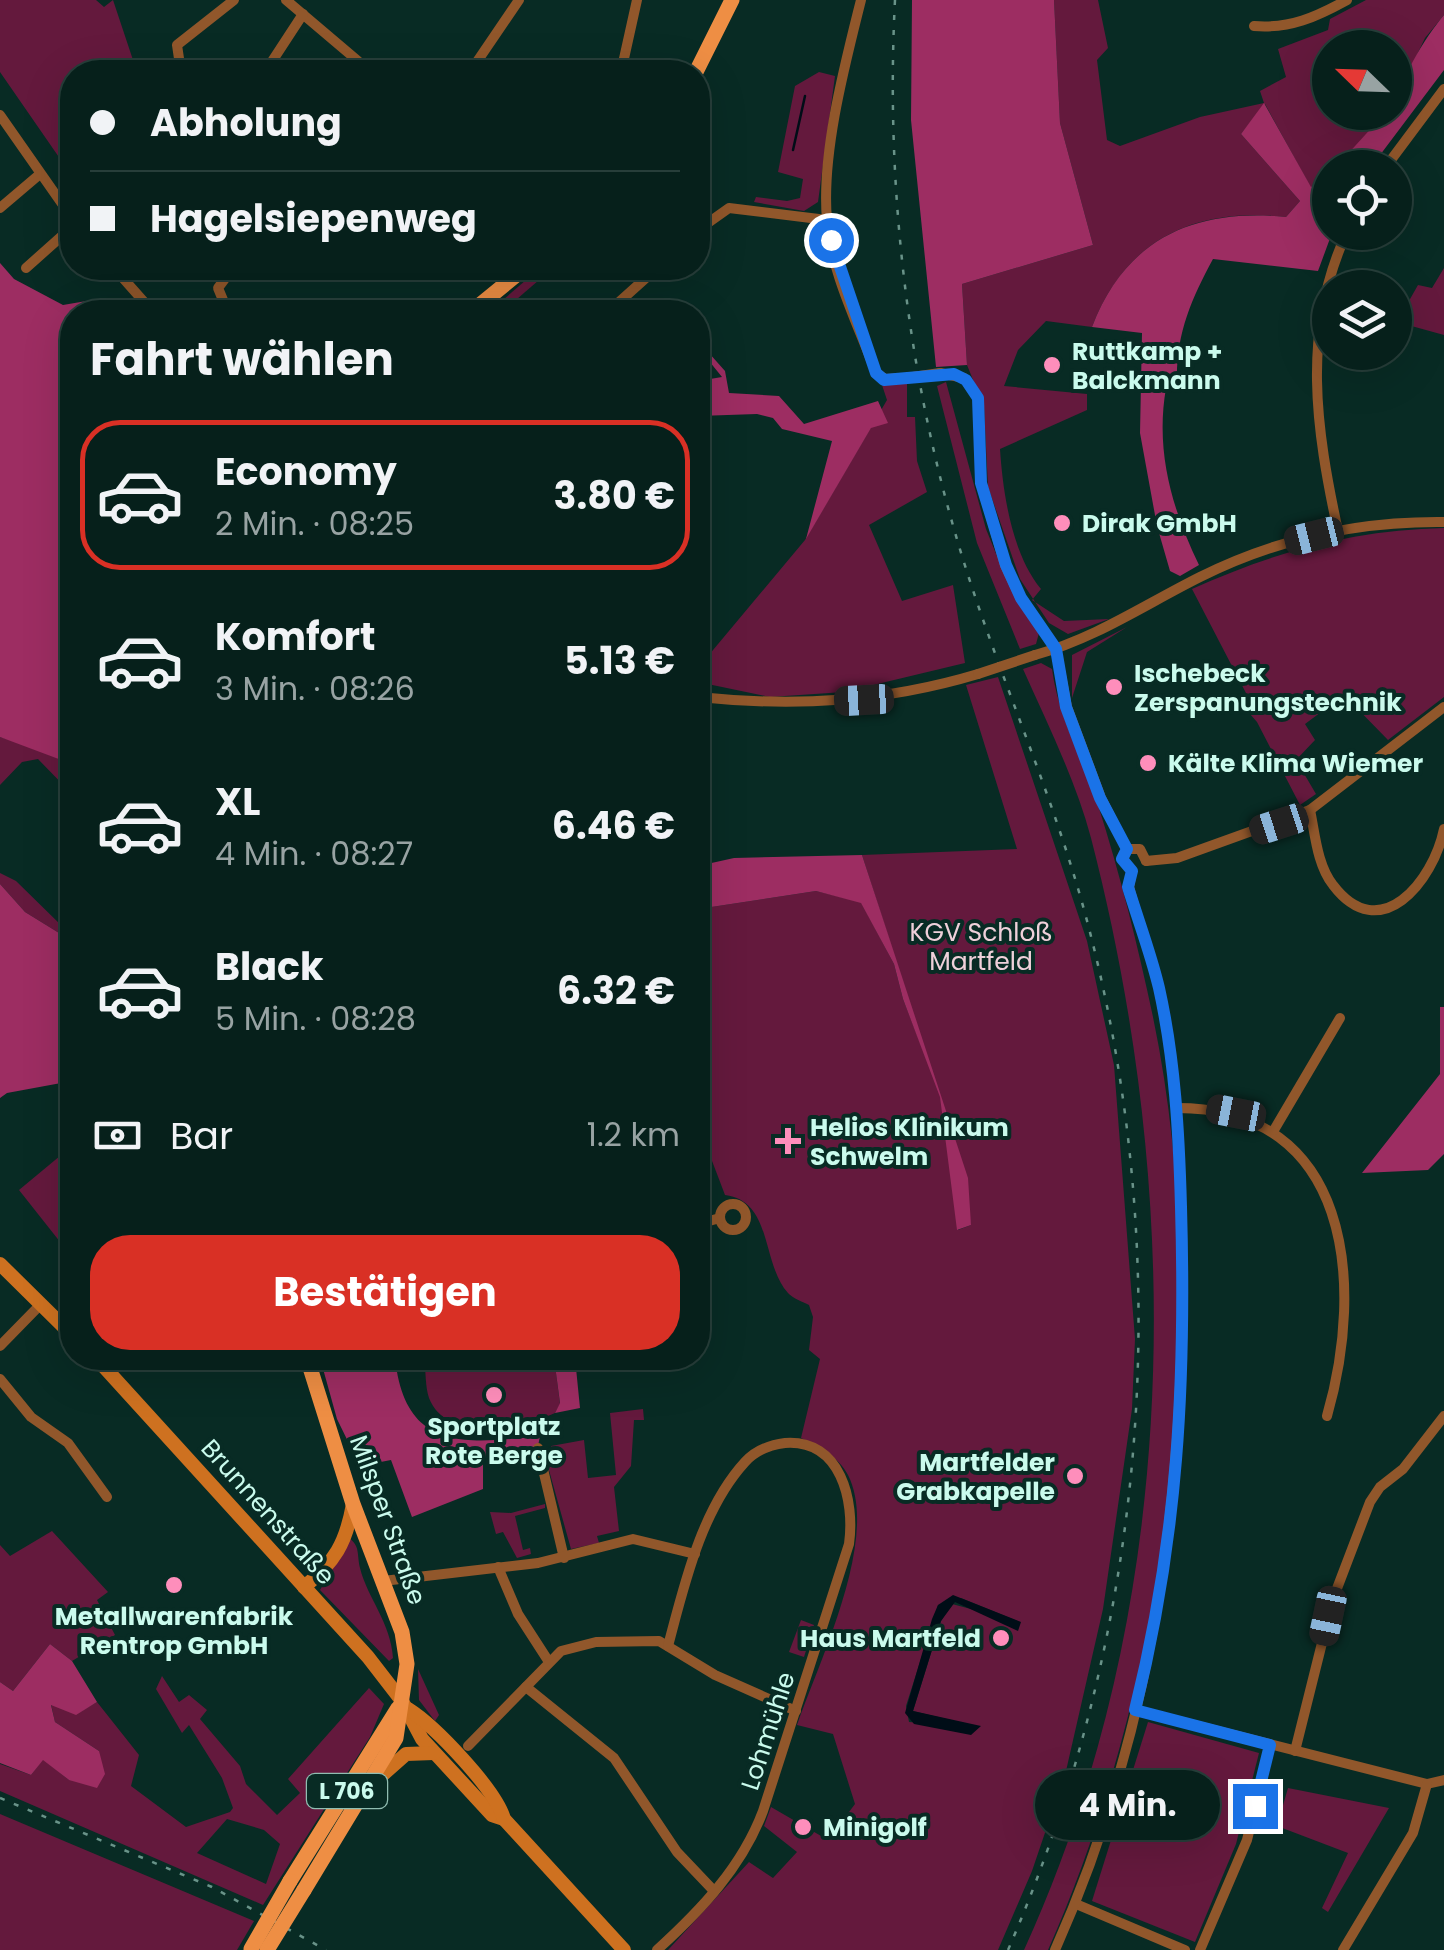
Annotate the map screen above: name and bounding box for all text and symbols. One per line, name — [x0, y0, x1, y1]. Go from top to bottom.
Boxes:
north arrow — [1312, 30, 1412, 130]
map controls — [1312, 30, 1412, 370]
text: Abholung — [150, 96, 342, 149]
button: locate — [1312, 150, 1412, 250]
text: Hagelsiepenweg — [150, 192, 477, 245]
route start — [809, 218, 854, 263]
button: layers — [1312, 270, 1412, 370]
text: Fahrt wählen — [90, 328, 394, 391]
place label: Ruttkamp + Balckmann — [1072, 334, 1222, 398]
marker: Ruttkamp + Balckmann — [1041, 354, 1063, 376]
text: Economy — [215, 445, 397, 498]
icon: car — [95, 450, 185, 540]
text: 3.80 € — [554, 469, 675, 522]
text: 2 Min. · 08:25 — [215, 501, 414, 546]
place label: Dirak GmbH — [1082, 506, 1237, 541]
marker: Dirak GmbH — [1051, 512, 1073, 534]
car — [1281, 514, 1347, 558]
text: Komfort — [215, 610, 376, 663]
icon: car — [95, 615, 185, 705]
text: 5.13 € — [564, 634, 675, 687]
place label: Ischebeck Zerspanungstechnik — [1134, 656, 1402, 720]
text: 3 Min. · 08:26 — [215, 666, 415, 711]
marker: Ischebeck Zerspanungstechnik — [1103, 676, 1125, 698]
car — [833, 683, 895, 717]
place label: Kälte Klima Wiemer — [1168, 746, 1424, 781]
marker: Kälte Klima Wiemer — [1137, 752, 1159, 774]
text: XL — [215, 775, 260, 828]
icon: car — [95, 780, 185, 870]
text: 6.46 € — [552, 799, 675, 852]
car — [1246, 800, 1312, 848]
text: 4 Min. · 08:27 — [215, 831, 413, 876]
park label: KGV Schloß Martfeld — [909, 915, 1053, 979]
text: Black — [215, 940, 324, 993]
icon: car — [95, 945, 185, 1035]
text: 6.32 € — [557, 964, 675, 1017]
text: 5 Min. · 08:28 — [215, 996, 416, 1041]
car — [1204, 1093, 1268, 1133]
icon: cash — [90, 1108, 145, 1163]
text: Bar — [170, 1109, 233, 1162]
place label: Helios Klinikum Schwelm — [810, 1110, 1009, 1174]
text: 1.2 km — [587, 1112, 680, 1157]
marker: Helios Klinikum Schwelm — [775, 1128, 801, 1154]
button: Bestätigen — [90, 1235, 680, 1350]
marker: Sportplatz Rote Berge — [483, 1384, 505, 1406]
place label: Sportplatz Rote Berge — [425, 1409, 563, 1473]
street label: Milsper Straße — [341, 1430, 435, 1610]
street label: Brunnenstraße — [193, 1432, 343, 1592]
place label: Martfelder Grabkapelle — [896, 1445, 1055, 1509]
marker: Martfelder Grabkapelle — [1064, 1465, 1086, 1487]
marker: Metallwarenfabrik Rentrop GmbH — [163, 1574, 185, 1596]
car — [1307, 1584, 1349, 1648]
place label: Metallwarenfabrik Rentrop GmbH — [55, 1599, 294, 1663]
place label: Haus Martfeld — [800, 1621, 981, 1656]
marker: Haus Martfeld — [990, 1627, 1012, 1649]
street label: Lohmühle — [732, 1667, 804, 1795]
callout: 4 Min. — [1035, 1771, 1220, 1841]
road number: L 706 — [307, 1774, 387, 1808]
text: 4 Min. — [1079, 1782, 1176, 1827]
route end — [1233, 1784, 1278, 1829]
place label: Minigolf — [823, 1810, 927, 1845]
marker: Minigolf — [792, 1816, 814, 1838]

